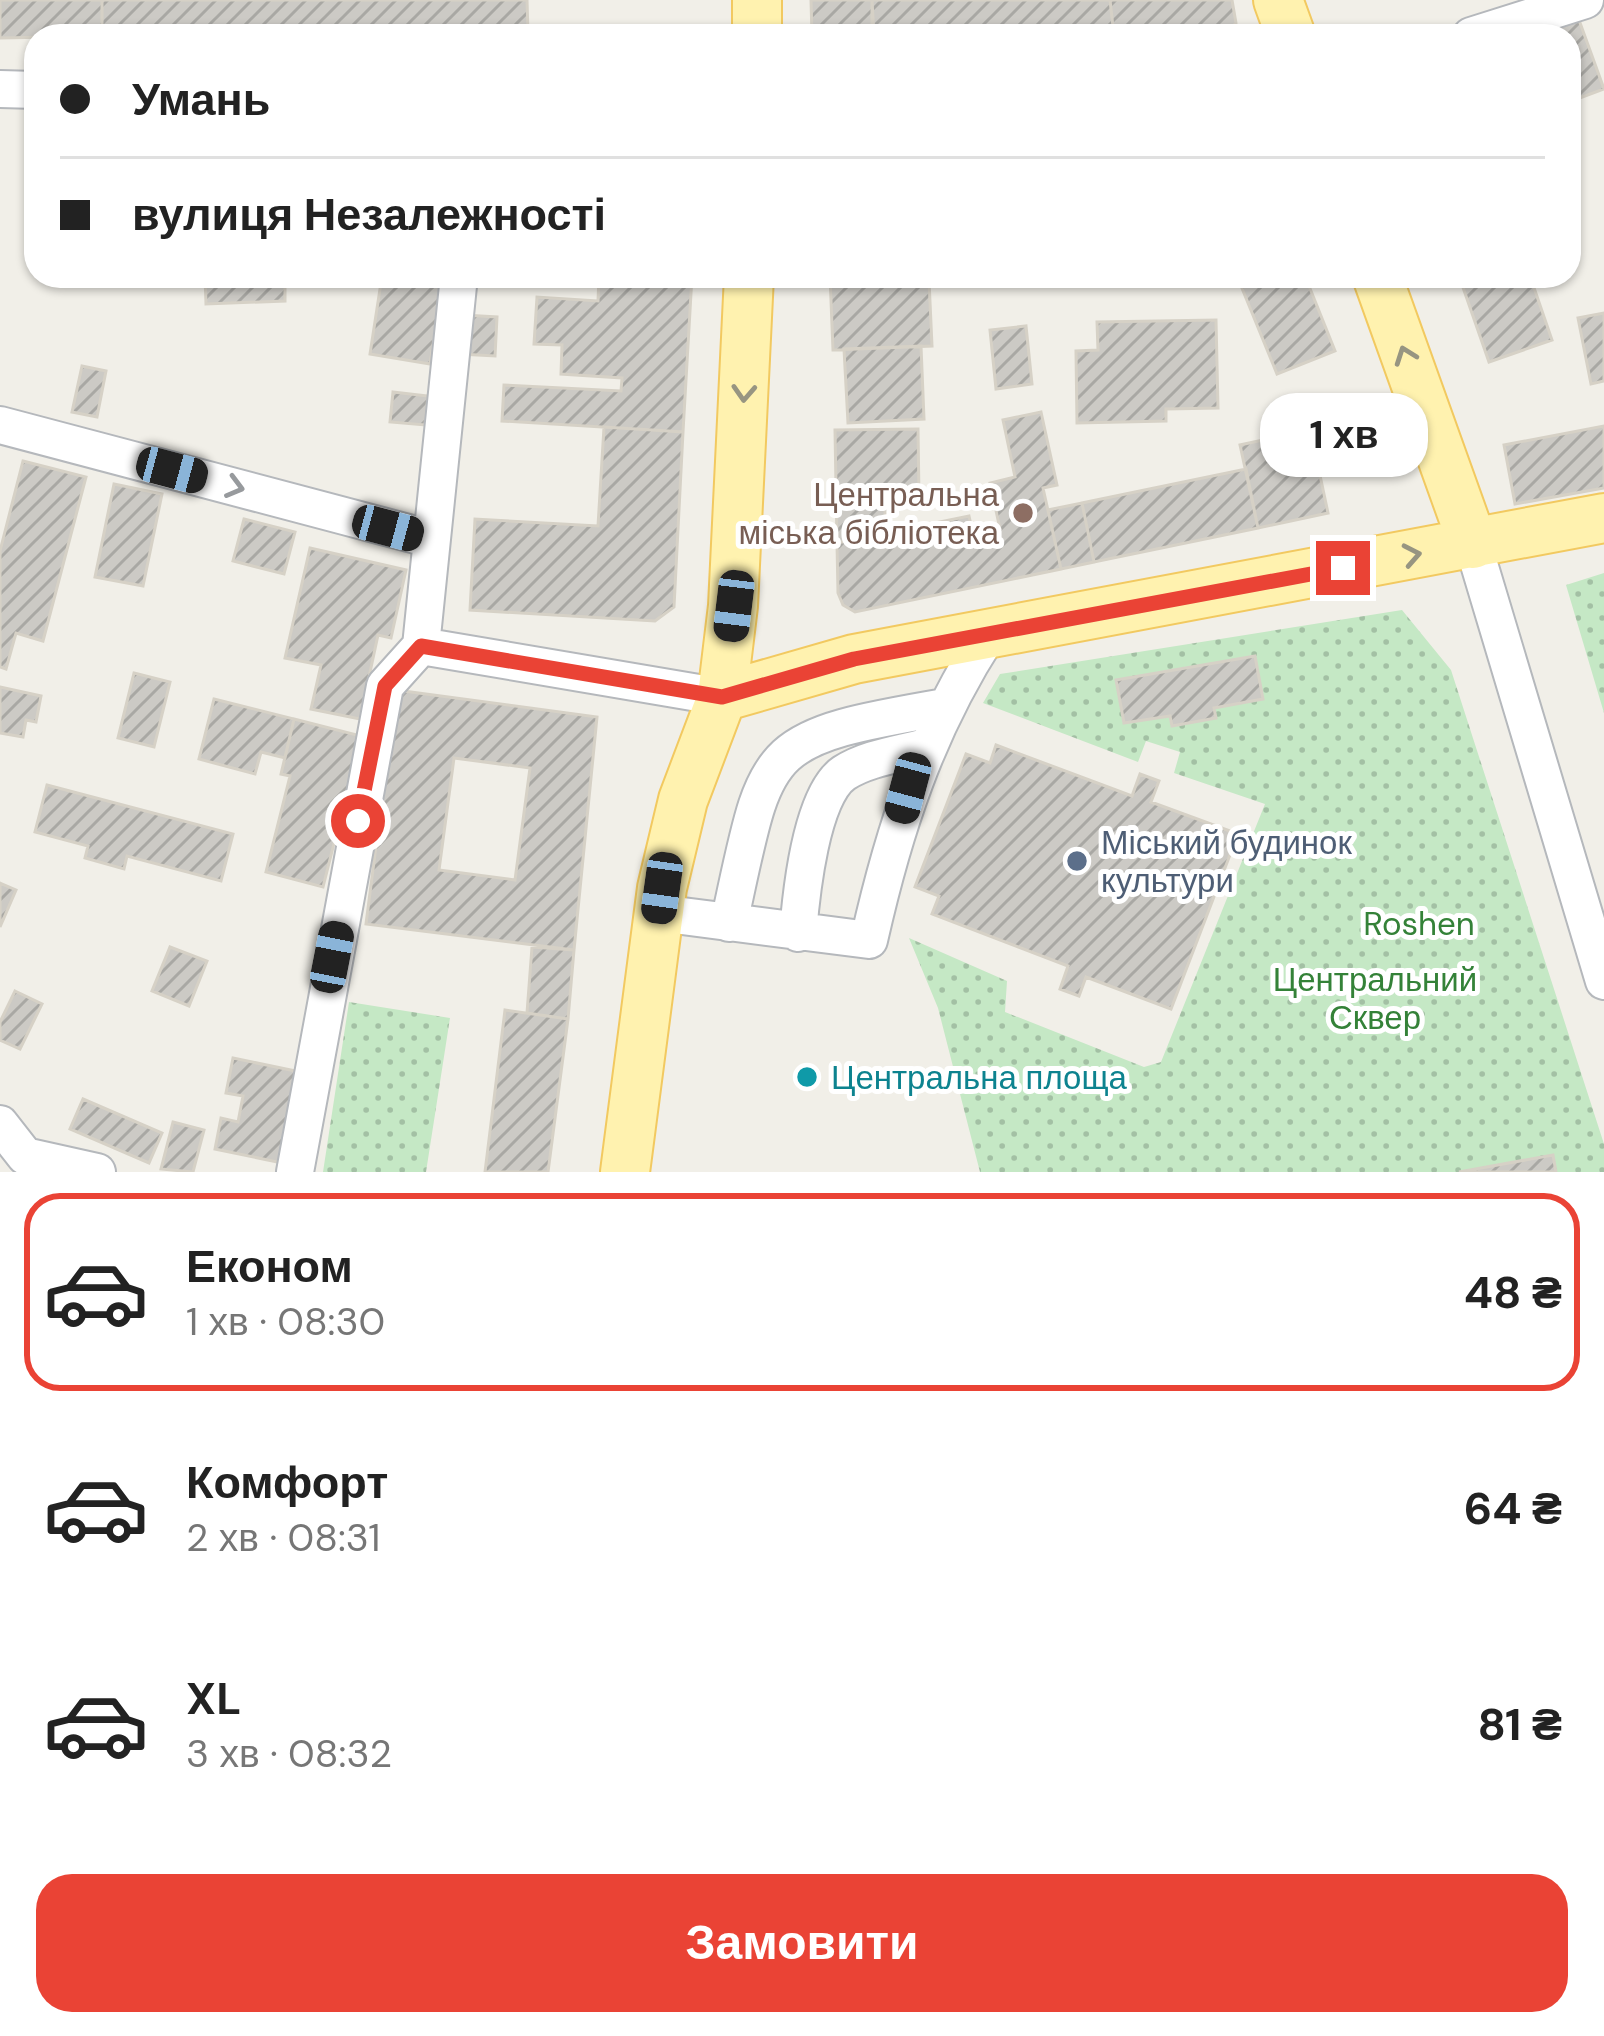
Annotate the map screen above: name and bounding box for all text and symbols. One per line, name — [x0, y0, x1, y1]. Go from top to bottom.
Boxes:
text: Умань — [132, 70, 270, 129]
text: вулиця Незалежності — [132, 185, 606, 244]
one-way arrow — [1395, 345, 1419, 366]
one-way arrow — [731, 384, 757, 403]
callout: 1 хв — [1259, 394, 1427, 478]
text: 1 хв — [1309, 409, 1379, 460]
car — [133, 443, 211, 497]
one-way arrow — [224, 473, 245, 498]
place label: Центральна міська бібліотека — [739, 473, 1000, 554]
marker: Центральна міська бібліотека — [1010, 500, 1036, 526]
car — [349, 501, 427, 555]
route end — [1316, 541, 1370, 595]
one-way arrow — [1402, 543, 1422, 569]
car — [712, 568, 756, 644]
car — [881, 749, 935, 827]
route start — [331, 794, 385, 848]
place label: Міський будинок культури — [1101, 821, 1352, 902]
marker: Міський будинок культури — [1064, 848, 1090, 874]
car — [639, 850, 685, 926]
park label: Roshen — [1363, 902, 1475, 945]
car — [307, 918, 357, 996]
park label: Центральний Сквер — [1273, 958, 1477, 1039]
place label: Центральна площа — [831, 1056, 1128, 1099]
marker: Центральна площа — [794, 1064, 820, 1090]
text: Економ — [186, 1237, 353, 1296]
icon: car — [42, 1238, 150, 1346]
text: 48 ₴ — [1464, 1263, 1562, 1322]
text: 1 хв · 08:30 — [186, 1296, 385, 1347]
text: Комфорт — [186, 1453, 388, 1512]
icon: car — [42, 1454, 150, 1562]
text: 64 ₴ — [1464, 1479, 1562, 1538]
text: 2 хв · 08:31 — [186, 1512, 380, 1563]
text: XL — [186, 1669, 241, 1728]
icon: car — [42, 1670, 150, 1778]
text: 81 ₴ — [1477, 1695, 1562, 1754]
text: 3 хв · 08:32 — [186, 1728, 392, 1779]
button: Замовити — [36, 1874, 1568, 2012]

